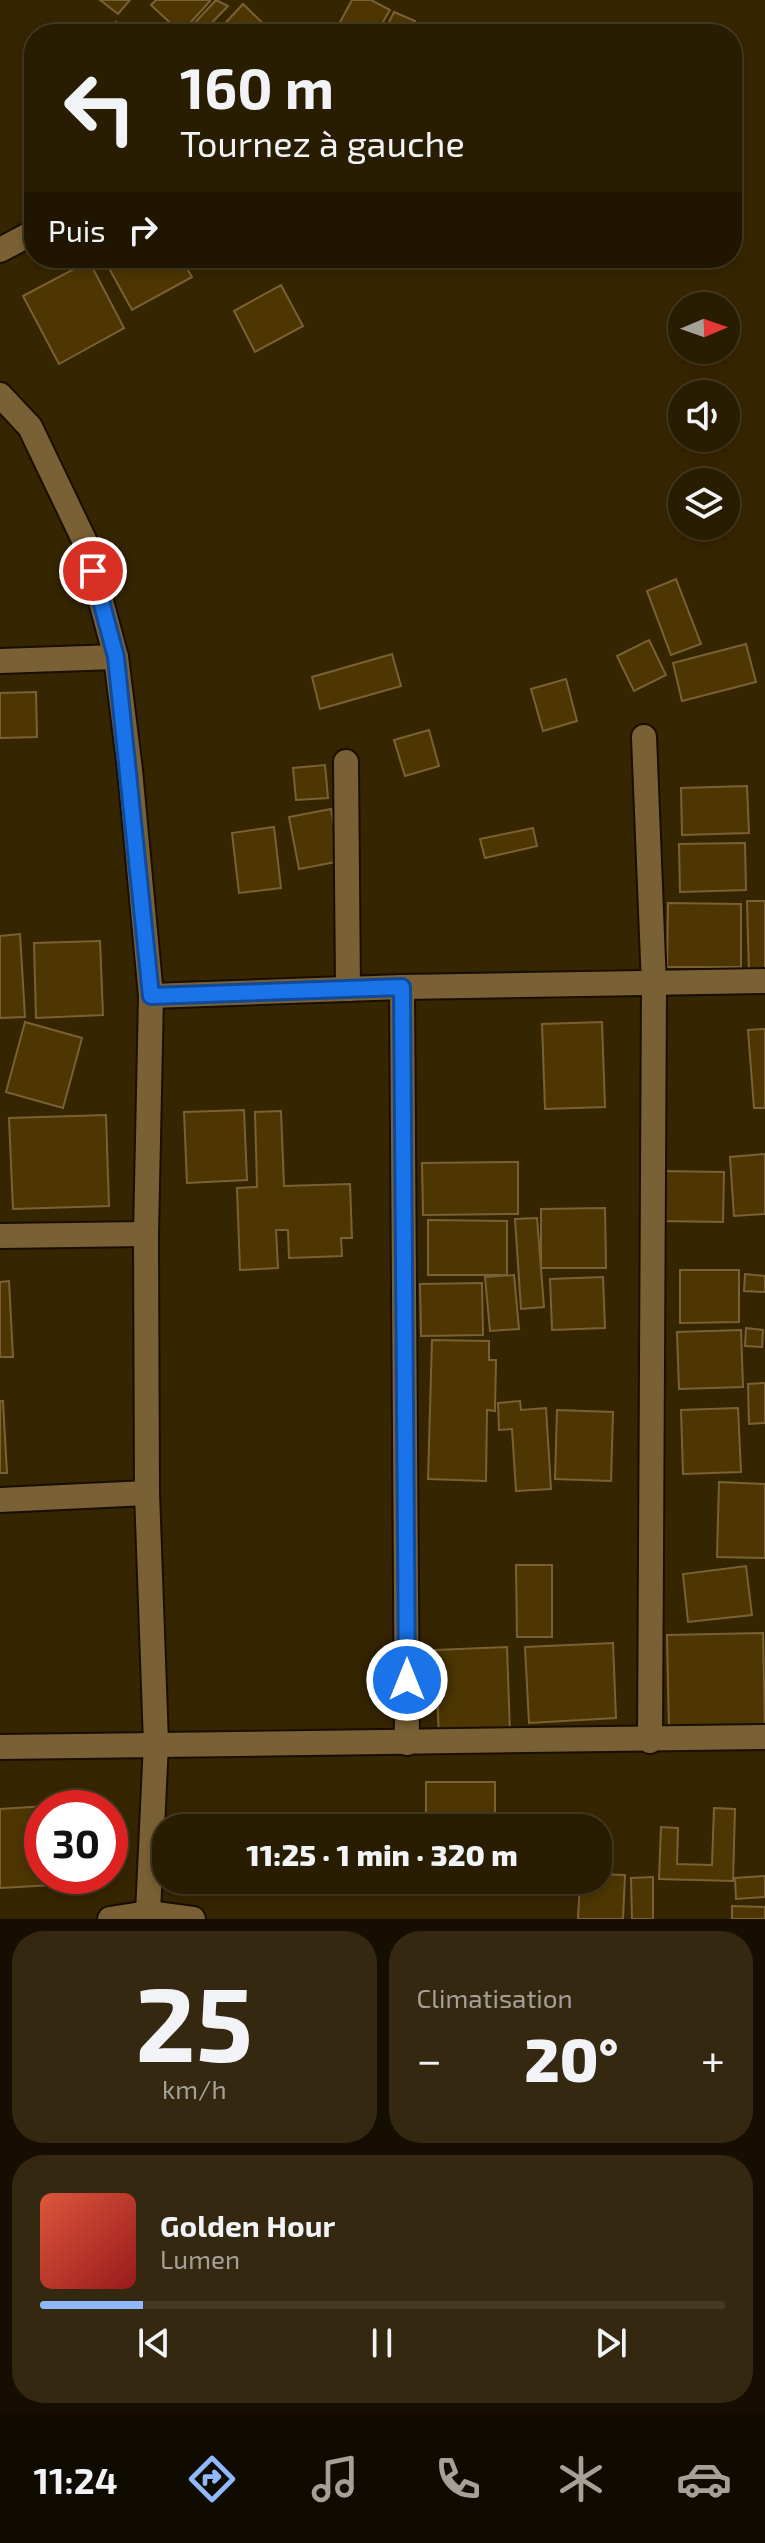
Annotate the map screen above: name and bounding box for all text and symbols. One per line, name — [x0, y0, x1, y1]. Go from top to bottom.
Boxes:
text: 160 m — [180, 53, 334, 120]
icon: left — [48, 56, 152, 160]
text: Tournez à gauche — [180, 121, 465, 164]
icon: right — [121, 208, 165, 252]
text: Puis — [48, 212, 105, 248]
north arrow — [668, 292, 740, 364]
map controls — [668, 292, 740, 540]
button: sound — [668, 380, 740, 452]
button: layers — [668, 468, 740, 540]
pin — [59, 537, 127, 605]
icon: arrive — [71, 549, 115, 593]
position arrow — [365, 1638, 449, 1722]
speed limit sign: 30 — [24, 1790, 128, 1894]
text: 11:25 · 1 min · 320 m — [246, 1836, 518, 1872]
text: 25 — [135, 1958, 253, 2083]
text: Climatisation — [417, 1982, 573, 2013]
text: 20° — [524, 2022, 619, 2094]
text: − — [417, 2032, 442, 2085]
text: + — [701, 2032, 725, 2085]
text: km/h — [162, 2073, 227, 2104]
text: Golden Hour — [160, 2207, 335, 2243]
text: Lumen — [160, 2243, 240, 2274]
icon: previous — [132, 2321, 176, 2365]
icon: pause — [360, 2321, 404, 2365]
icon: next — [589, 2321, 633, 2365]
icon: directions — [184, 2451, 240, 2507]
icon: music — [307, 2451, 363, 2507]
icon: phone — [430, 2451, 486, 2507]
icon: climate — [553, 2451, 609, 2507]
icon: car — [676, 2451, 732, 2507]
text: 11:24 — [33, 2458, 118, 2501]

